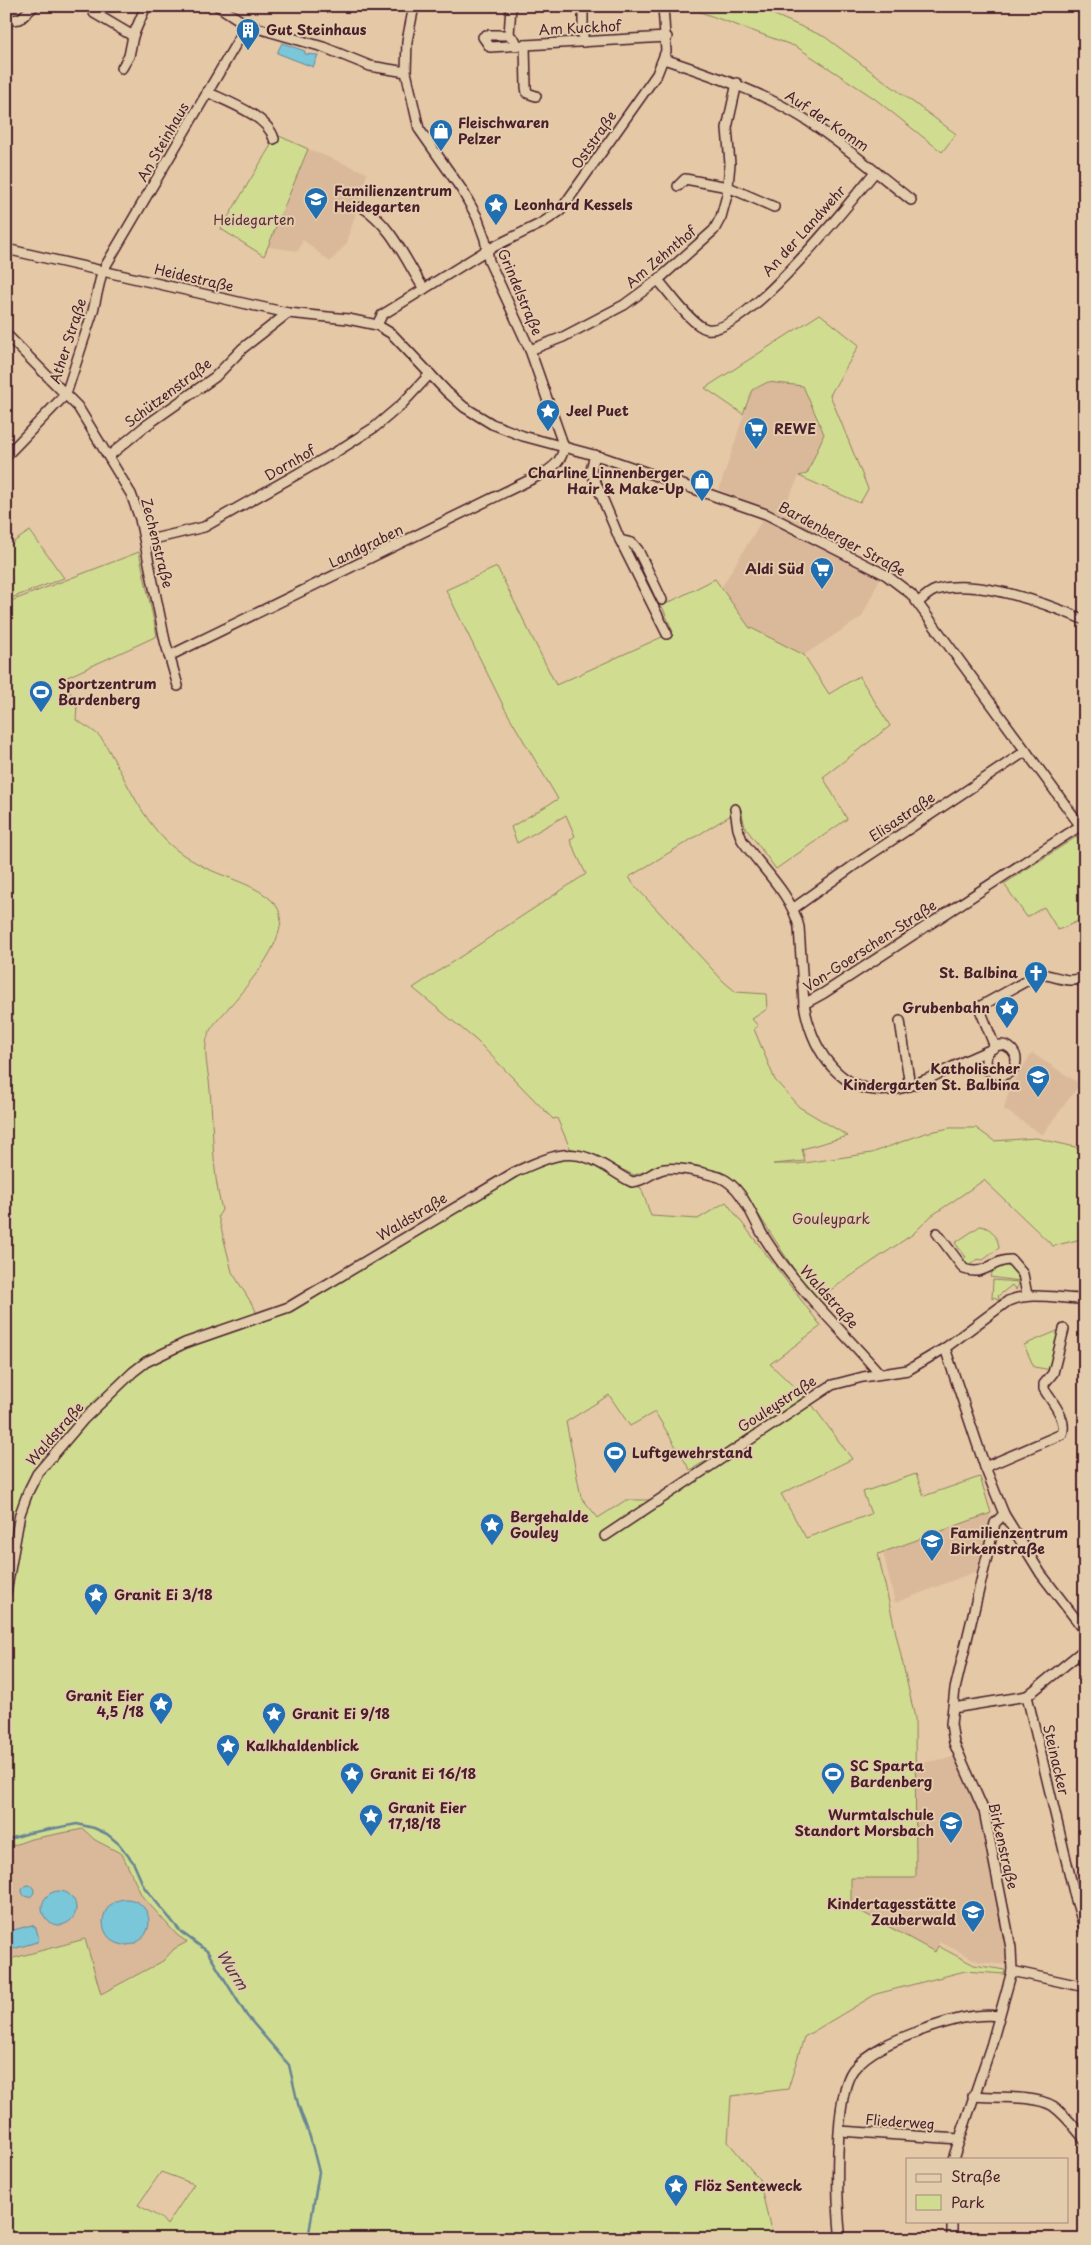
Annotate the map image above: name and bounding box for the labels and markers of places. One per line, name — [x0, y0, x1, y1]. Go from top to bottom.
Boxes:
building icon: Gut Steinhaus — [235, 17, 261, 51]
place label: Gut Steinhaus — [266, 19, 367, 40]
place label: Fleischwaren Pelzer — [458, 112, 549, 149]
shop icon: Fleischwaren Pelzer — [428, 118, 454, 152]
place label: Familienzentrum Heidegarten — [334, 180, 452, 217]
school or university icon: Familienzentrum Heidegarten — [303, 186, 329, 220]
place icon: Leonhard Kessels — [483, 192, 509, 226]
place label: Leonhard Kessels — [514, 194, 633, 215]
place icon: Jeel Puet — [535, 398, 561, 432]
place label: Jeel Puet — [566, 400, 629, 421]
supermarket icon: REWE — [743, 416, 769, 450]
place label: REWE — [774, 418, 816, 439]
place label: Charline Linnenberger Hair & Make-Up — [528, 462, 685, 499]
shop icon: Charline Linnenberger Hair & Make-Up — [689, 468, 715, 502]
supermarket icon: Aldi Süd — [809, 556, 835, 590]
place label: Aldi Süd — [745, 558, 804, 579]
place label: Sportzentrum Bardenberg — [58, 673, 157, 710]
sports icon: Sportzentrum Bardenberg — [28, 679, 54, 713]
church icon: St. Balbina — [1023, 960, 1049, 994]
place label: St. Balbina — [939, 962, 1018, 983]
place icon: Grubenbahn — [994, 995, 1020, 1029]
place label: Grubenbahn — [902, 997, 990, 1018]
place label: Katholischer Kindergarten St. Balbina — [843, 1058, 1021, 1095]
school or university icon: Katholischer Kindergarten St. Balbina — [1025, 1064, 1051, 1098]
sports icon: Luftgewehrstand — [602, 1440, 628, 1474]
place label: Luftgewehrstand — [632, 1442, 753, 1463]
place label: Bergehalde Gouley — [510, 1506, 589, 1543]
place icon: Bergehalde Gouley — [479, 1512, 505, 1546]
place label: Familienzentrum Birkenstraße — [950, 1522, 1068, 1559]
school or university icon: Familienzentrum Birkenstraße — [919, 1528, 945, 1562]
place icon: Granit Ei 3/18 — [83, 1582, 109, 1616]
place label: Granit Ei 3/18 — [114, 1584, 213, 1605]
place label: Granit Eier 4,5 /18 — [65, 1685, 145, 1722]
place icon: Granit Eier 4,5 /18 — [148, 1691, 174, 1725]
place icon: Granit Ei 9/18 — [261, 1701, 287, 1735]
place label: Granit Ei 9/18 — [292, 1703, 390, 1724]
place icon: Kalkhaldenblick — [215, 1733, 241, 1767]
place label: Kalkhaldenblick — [246, 1735, 360, 1756]
place label: SC Sparta Bardenberg — [850, 1755, 932, 1792]
place icon: Granit Ei 16/18 — [339, 1761, 365, 1795]
sports icon: SC Sparta Bardenberg — [820, 1761, 846, 1795]
place label: Granit Ei 16/18 — [370, 1763, 476, 1784]
place label: Granit Eier 17,18/18 — [388, 1797, 467, 1834]
place icon: Granit Eier 17,18/18 — [358, 1803, 384, 1837]
place label: Wurmtalschule Standort Morsbach — [795, 1804, 934, 1841]
school or university icon: Wurmtalschule Standort Morsbach — [938, 1810, 964, 1844]
place label: Kindertagesstätte Zauberwald — [827, 1893, 957, 1930]
school or university icon: Kindertagesstätte Zauberwald — [960, 1899, 986, 1933]
place icon: Flöz Senteweck — [663, 2173, 689, 2207]
place label: Flöz Senteweck — [694, 2175, 803, 2196]

